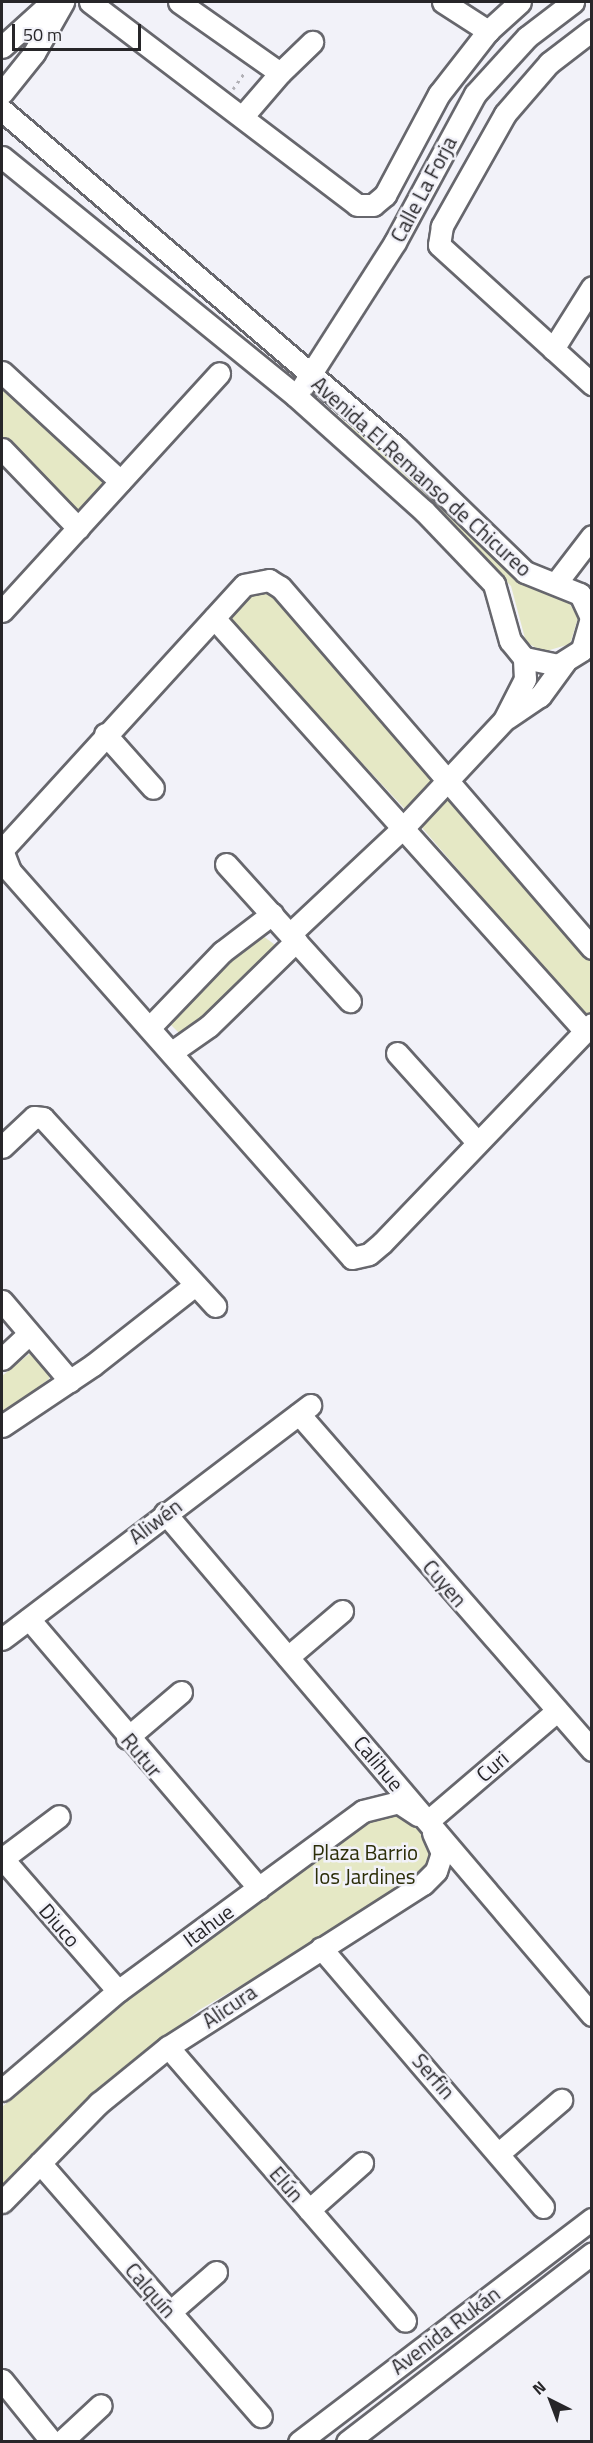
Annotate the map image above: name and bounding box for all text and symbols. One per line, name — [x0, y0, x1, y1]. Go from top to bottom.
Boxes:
scale bar — [15, 12, 144, 50]
text: 50 m — [23, 21, 62, 48]
street label: Calle La Forja — [385, 132, 461, 246]
street label: Avenida El Remanso de Chicureo — [307, 371, 537, 581]
street label: Aliwén — [124, 1493, 186, 1549]
street label: Cuyen — [418, 1554, 472, 1612]
street label: Rutur — [116, 1728, 168, 1782]
street label: Calihue — [349, 1730, 409, 1796]
street label: Curi — [471, 1745, 513, 1787]
park label: Plaza Barrio los Jardines — [312, 1839, 418, 1889]
street label: Diuco — [34, 1898, 86, 1952]
street label: Itahue — [178, 1898, 238, 1952]
street label: Alicura — [197, 1979, 261, 2033]
street label: Serfin — [407, 2048, 461, 2104]
street label: Elún — [265, 2161, 309, 2207]
street label: Calquín — [120, 2257, 182, 2323]
street label: Avenida Rukán — [385, 2281, 505, 2379]
north arrow — [521, 2371, 581, 2431]
text: N — [527, 2375, 551, 2400]

